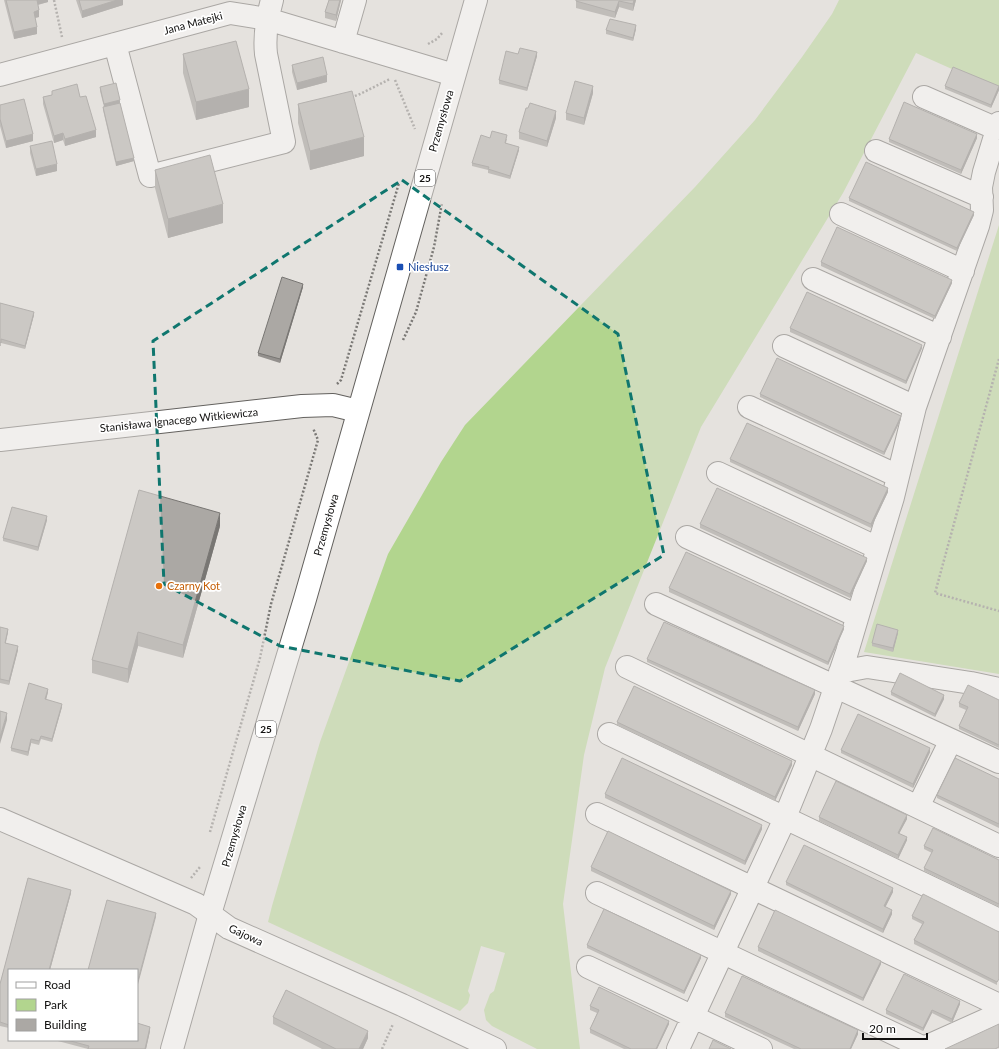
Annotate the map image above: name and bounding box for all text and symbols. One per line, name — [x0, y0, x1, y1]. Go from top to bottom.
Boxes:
street label: Jana Matejki — [162, 8, 224, 37]
street label: Przemysłowa — [425, 88, 456, 153]
road number: 25 — [415, 170, 435, 186]
place label: Niesłusz — [408, 260, 449, 273]
marker: Niesłusz — [395, 262, 405, 272]
street label: Stanisława Ignacego Witkiewicza — [99, 405, 259, 434]
street label: Przemysłowa — [310, 492, 341, 557]
place label: Czarny Kot — [167, 579, 220, 592]
marker: Czarny Kot — [154, 581, 164, 591]
road number: 25 — [256, 721, 276, 737]
street label: Przemysłowa — [218, 803, 249, 868]
street label: Gajowa — [227, 921, 265, 948]
legend — [8, 969, 138, 1041]
text: Road — [44, 977, 71, 992]
text: Park — [44, 997, 68, 1012]
scale bar — [863, 1015, 927, 1041]
text: Building — [44, 1017, 87, 1032]
text: 20 m — [869, 1021, 896, 1036]

